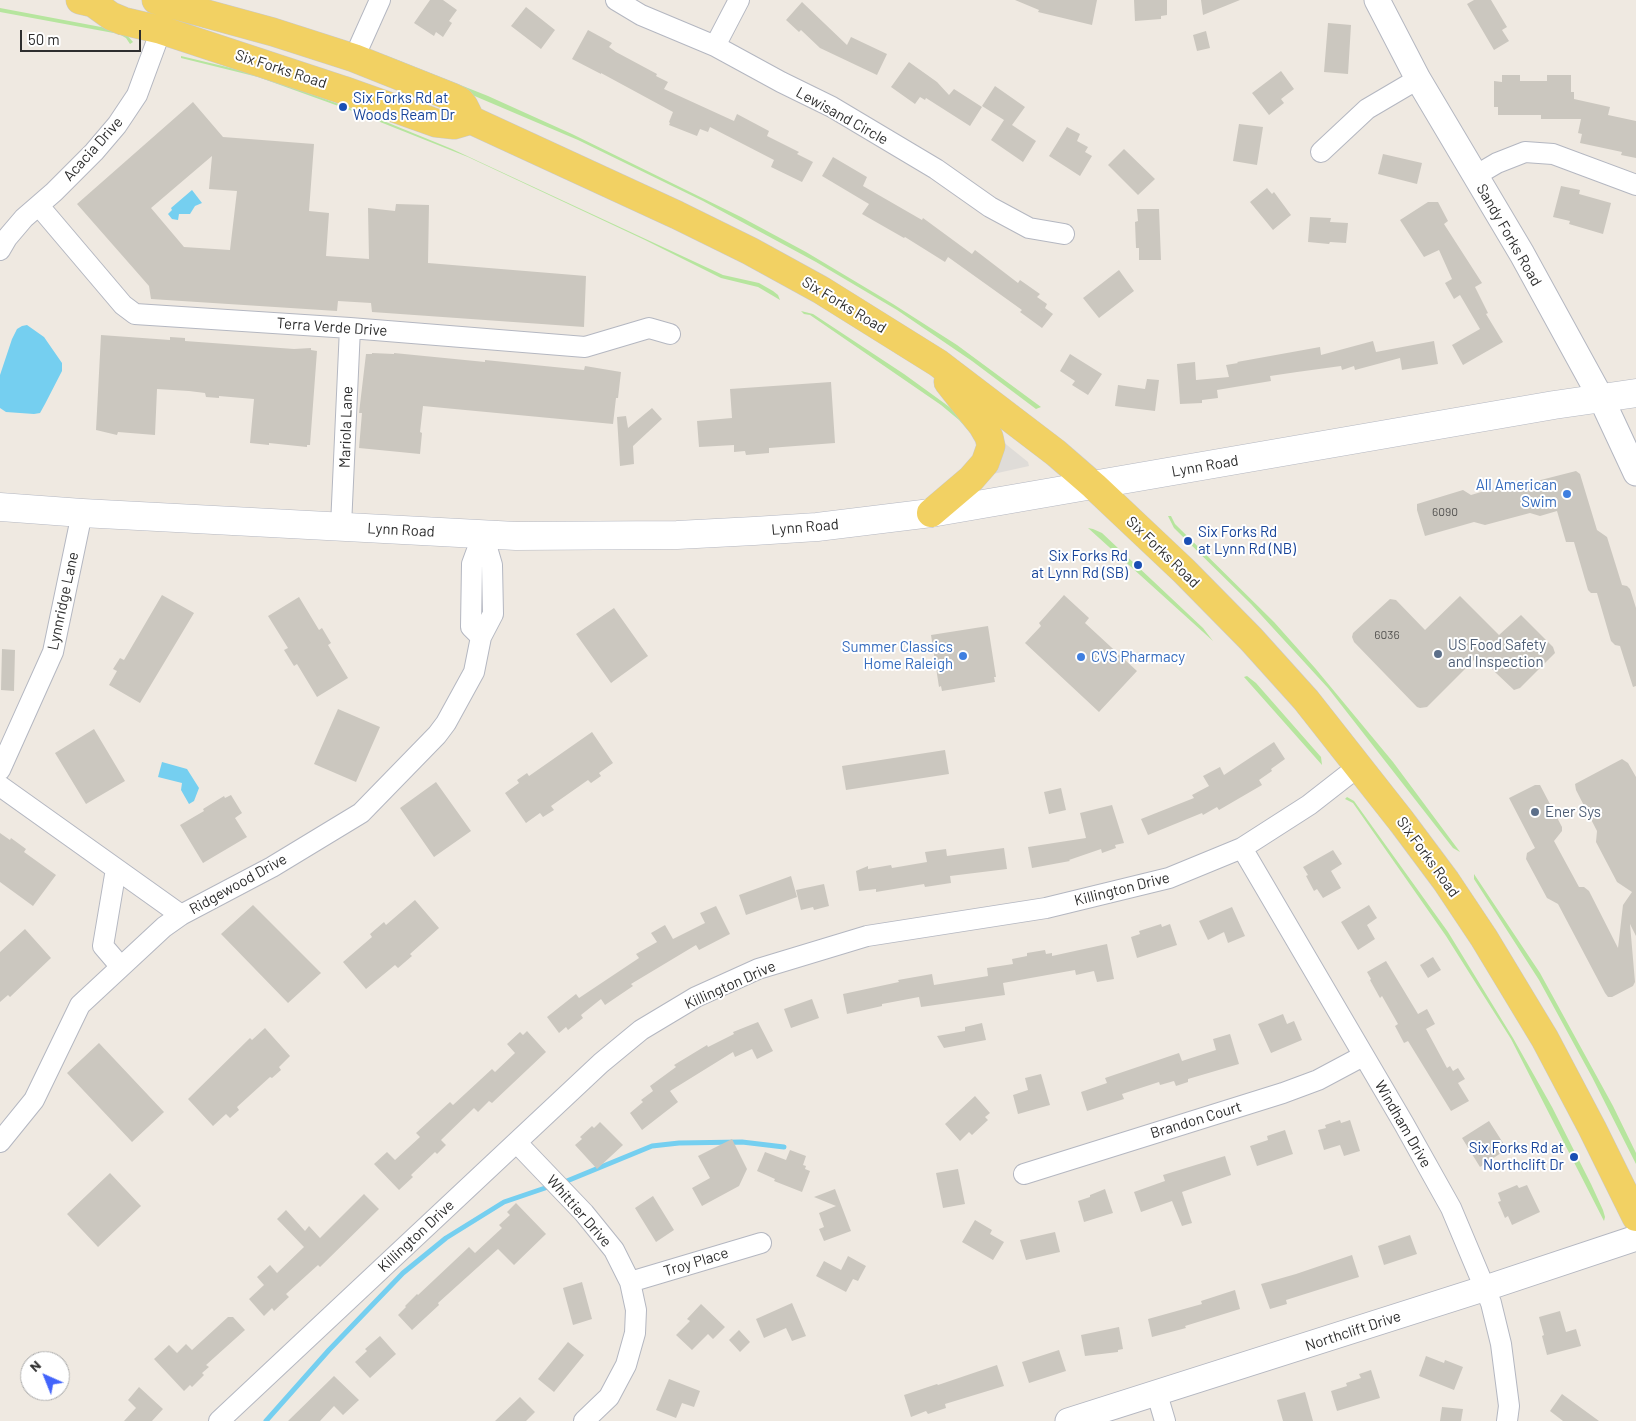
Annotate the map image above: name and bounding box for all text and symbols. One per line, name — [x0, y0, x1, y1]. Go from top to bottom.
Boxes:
scale bar — [22, 20, 144, 52]
text: 50 m — [28, 30, 60, 48]
street label: Six Forks Road — [233, 46, 329, 92]
street label: Lewisand Circle — [793, 83, 891, 149]
place label: Six Forks Rd at Woods Ream Dr — [353, 89, 455, 124]
marker: Six Forks Rd at Woods Ream Dr — [337, 101, 349, 113]
street label: Acacia Drive — [60, 113, 126, 185]
street label: Sandy Forks Road — [1472, 181, 1546, 289]
street label: Six Forks Road — [799, 273, 889, 337]
street label: Terra Verde Drive — [276, 314, 388, 340]
street label: Mariola Lane — [336, 386, 356, 468]
street label: Lynn Road — [1170, 451, 1240, 481]
place label: All American Swim — [1476, 476, 1557, 511]
marker: All American Swim — [1561, 488, 1573, 500]
house number: 6090 — [1432, 505, 1458, 519]
street label: Six Forks Road — [1123, 512, 1203, 592]
street label: Lynn Road — [771, 515, 839, 539]
street label: Lynn Road — [367, 519, 435, 541]
place label: Six Forks Rd at Lynn Rd (NB) — [1198, 523, 1296, 558]
marker: Six Forks Rd at Lynn Rd (NB) — [1182, 535, 1194, 547]
place label: Six Forks Rd at Lynn Rd (SB) — [1031, 547, 1128, 582]
street label: Lynnridge Lane — [44, 550, 82, 652]
marker: Six Forks Rd at Lynn Rd (SB) — [1132, 559, 1144, 571]
house number: 6036 — [1374, 628, 1400, 642]
place label: US Food Safety and Inspection — [1448, 636, 1546, 671]
place label: Summer Classics Home Raleigh — [842, 638, 953, 673]
place label: CVS Pharmacy — [1091, 648, 1185, 666]
marker: US Food Safety and Inspection — [1432, 648, 1444, 660]
marker: Summer Classics Home Raleigh — [957, 650, 969, 662]
marker: CVS Pharmacy — [1075, 651, 1087, 663]
place label: Ener Sys — [1545, 803, 1601, 821]
marker: Ener Sys — [1529, 806, 1541, 818]
street label: Six Forks Road — [1393, 813, 1463, 901]
street label: Ridgewood Drive — [186, 850, 290, 918]
street label: Killington Drive — [1072, 868, 1172, 910]
street label: Killington Drive — [682, 957, 778, 1013]
street label: Windham Drive — [1371, 1077, 1435, 1171]
street label: Brandon Court — [1148, 1098, 1244, 1142]
place label: Six Forks Rd at Northclift Dr — [1469, 1139, 1564, 1174]
marker: Six Forks Rd at Northclift Dr — [1568, 1151, 1580, 1163]
street label: Whittier Drive — [543, 1171, 615, 1251]
street label: Killington Drive — [374, 1196, 458, 1276]
street label: Troy Place — [661, 1244, 731, 1280]
street label: Northclift Drive — [1303, 1307, 1403, 1355]
north arrow — [20, 1351, 70, 1401]
text: N — [26, 1356, 44, 1375]

